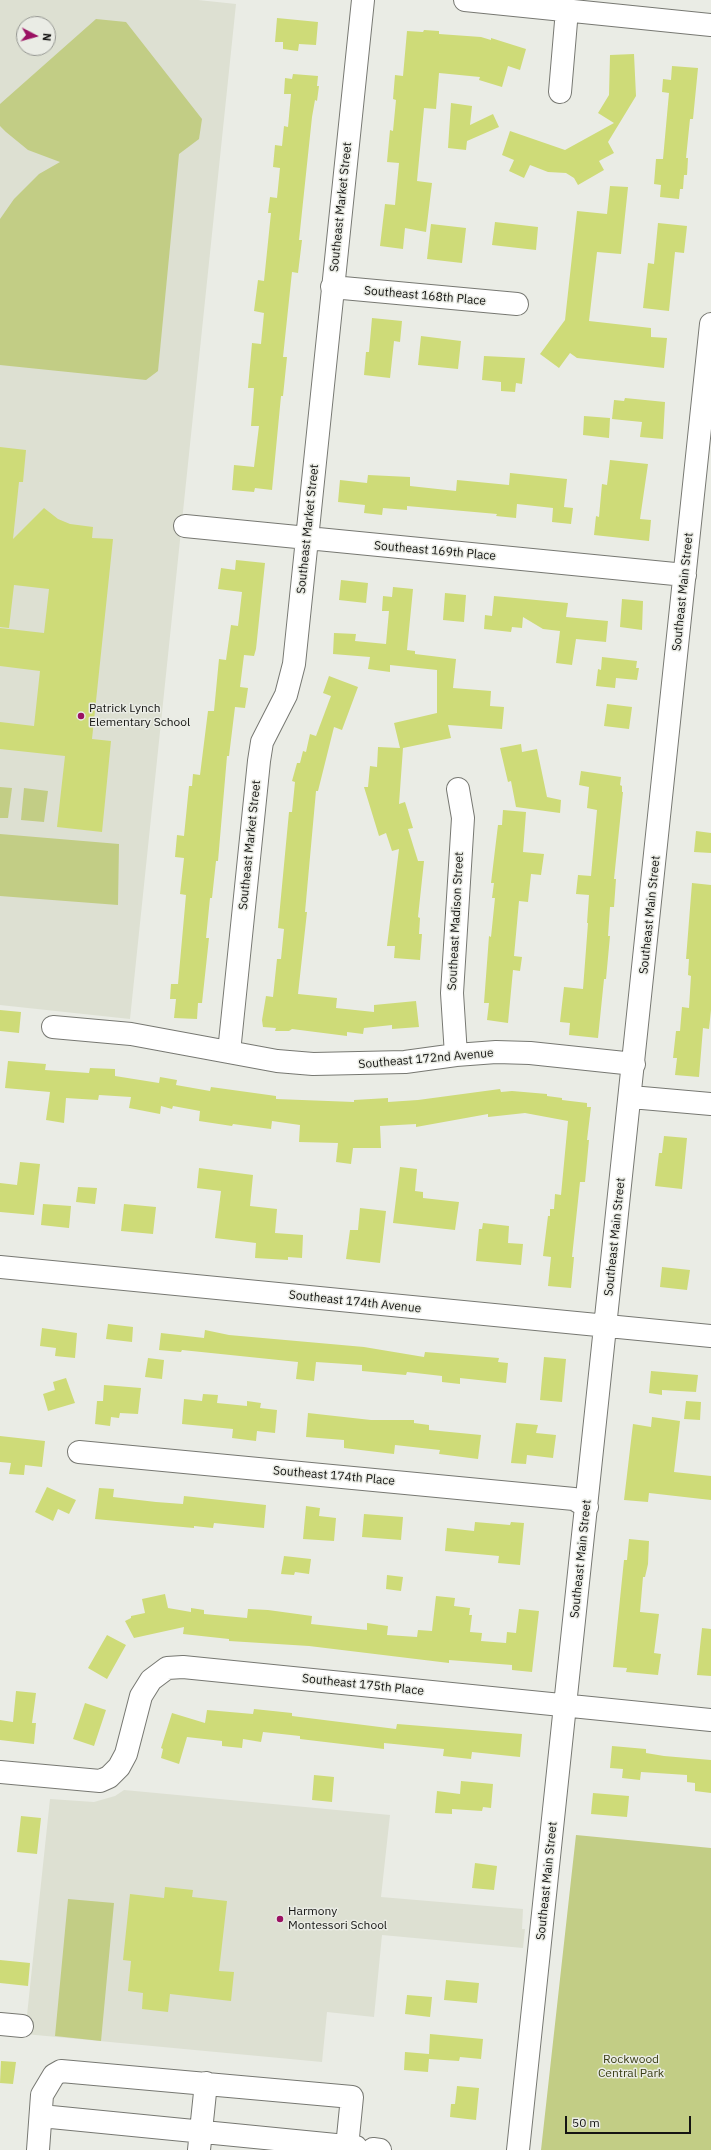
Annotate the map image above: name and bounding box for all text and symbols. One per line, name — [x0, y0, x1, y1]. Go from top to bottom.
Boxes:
north arrow — [16, 16, 56, 56]
text: N — [40, 32, 54, 42]
street label: Southeast Market Street — [327, 141, 355, 273]
street label: Southeast 168th Place — [363, 283, 487, 309]
street label: Southeast Market Street — [294, 463, 322, 595]
street label: Southeast Main Street — [670, 532, 696, 652]
street label: Southeast 169th Place — [373, 538, 497, 564]
place label: Patrick Lynch Elementary School — [89, 702, 190, 730]
marker: Patrick Lynch Elementary School — [76, 711, 86, 721]
street label: Southeast Market Street — [236, 779, 264, 911]
street label: Southeast Madison Street — [445, 851, 467, 991]
street label: Southeast Main Street — [637, 855, 663, 975]
street label: Southeast 172nd Avenue — [358, 1046, 494, 1072]
street label: Southeast Main Street — [602, 1177, 628, 1297]
street label: Southeast 174th Avenue — [288, 1288, 422, 1316]
street label: Southeast 174th Place — [272, 1463, 396, 1489]
street label: Southeast Main Street — [568, 1499, 594, 1619]
street label: Southeast 175th Place — [301, 1671, 425, 1699]
street label: Southeast Main Street — [534, 1821, 560, 1941]
place label: Harmony Montessori School — [288, 1905, 387, 1933]
marker: Harmony Montessori School — [275, 1914, 285, 1924]
park label: Rockwood Central Park — [598, 2053, 664, 2081]
scale bar — [567, 2108, 693, 2134]
text: 50 m — [572, 2115, 600, 2130]

